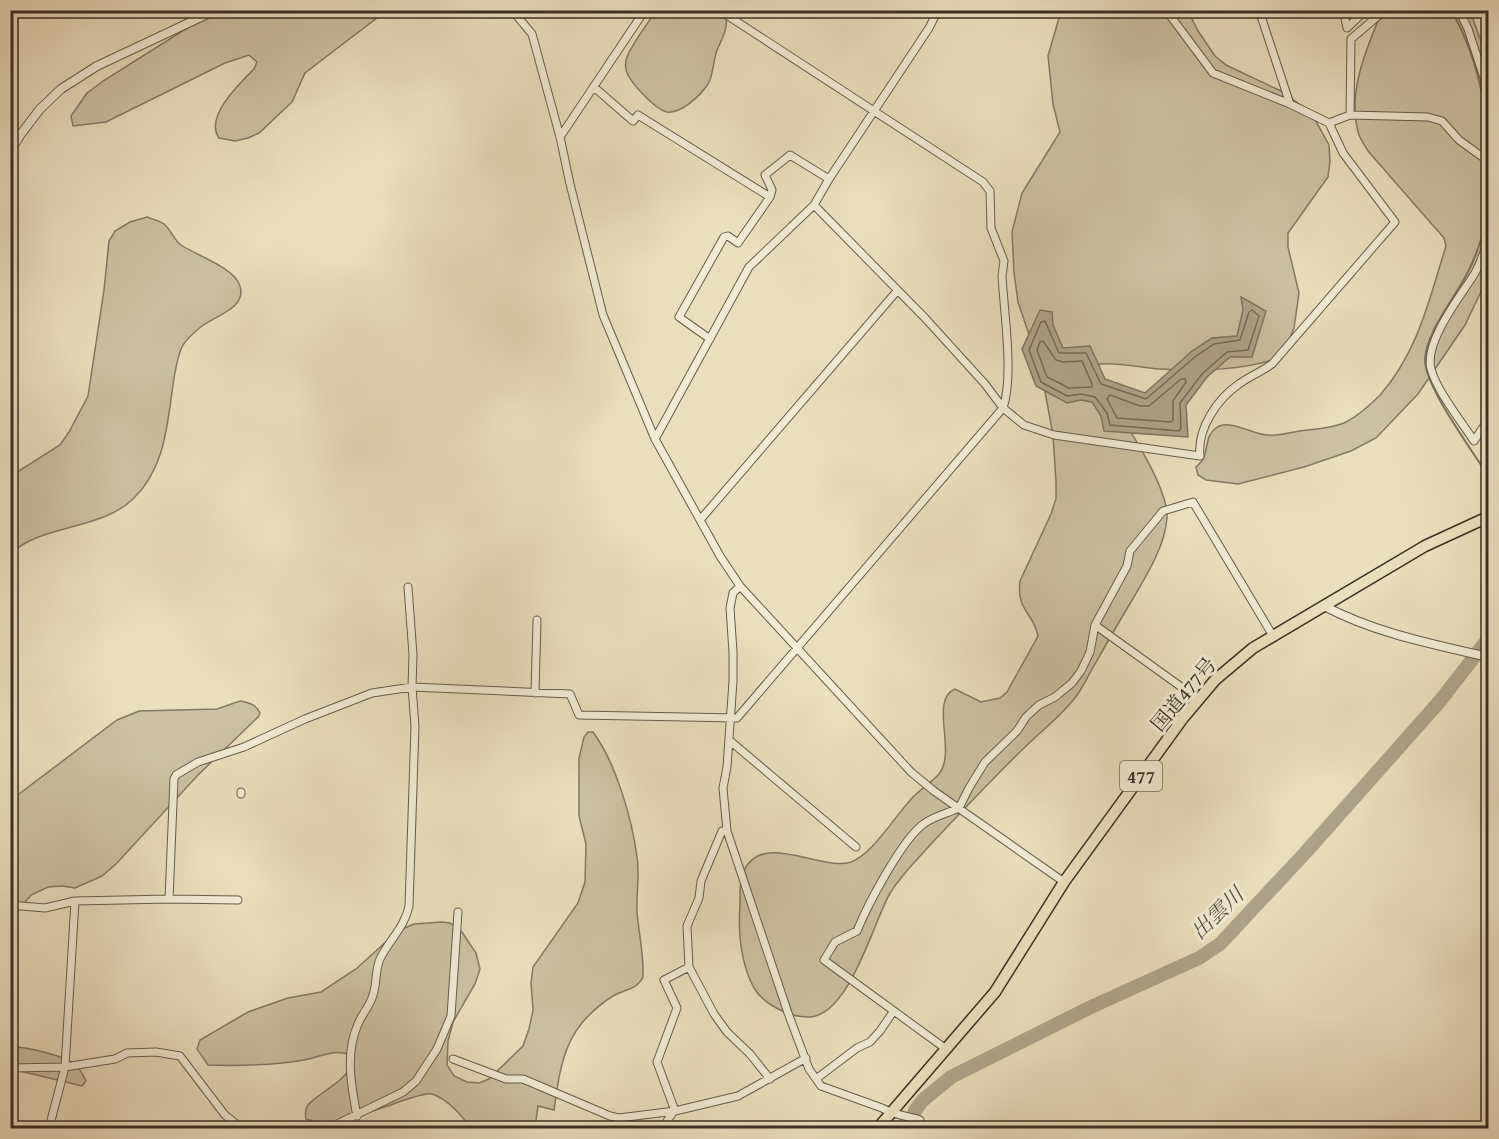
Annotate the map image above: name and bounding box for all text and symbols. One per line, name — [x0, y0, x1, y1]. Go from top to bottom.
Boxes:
street label: 国道477号 — [1143, 651, 1223, 737]
road number: 477 — [1120, 761, 1162, 791]
water label: 出雲川 — [1184, 879, 1252, 946]

